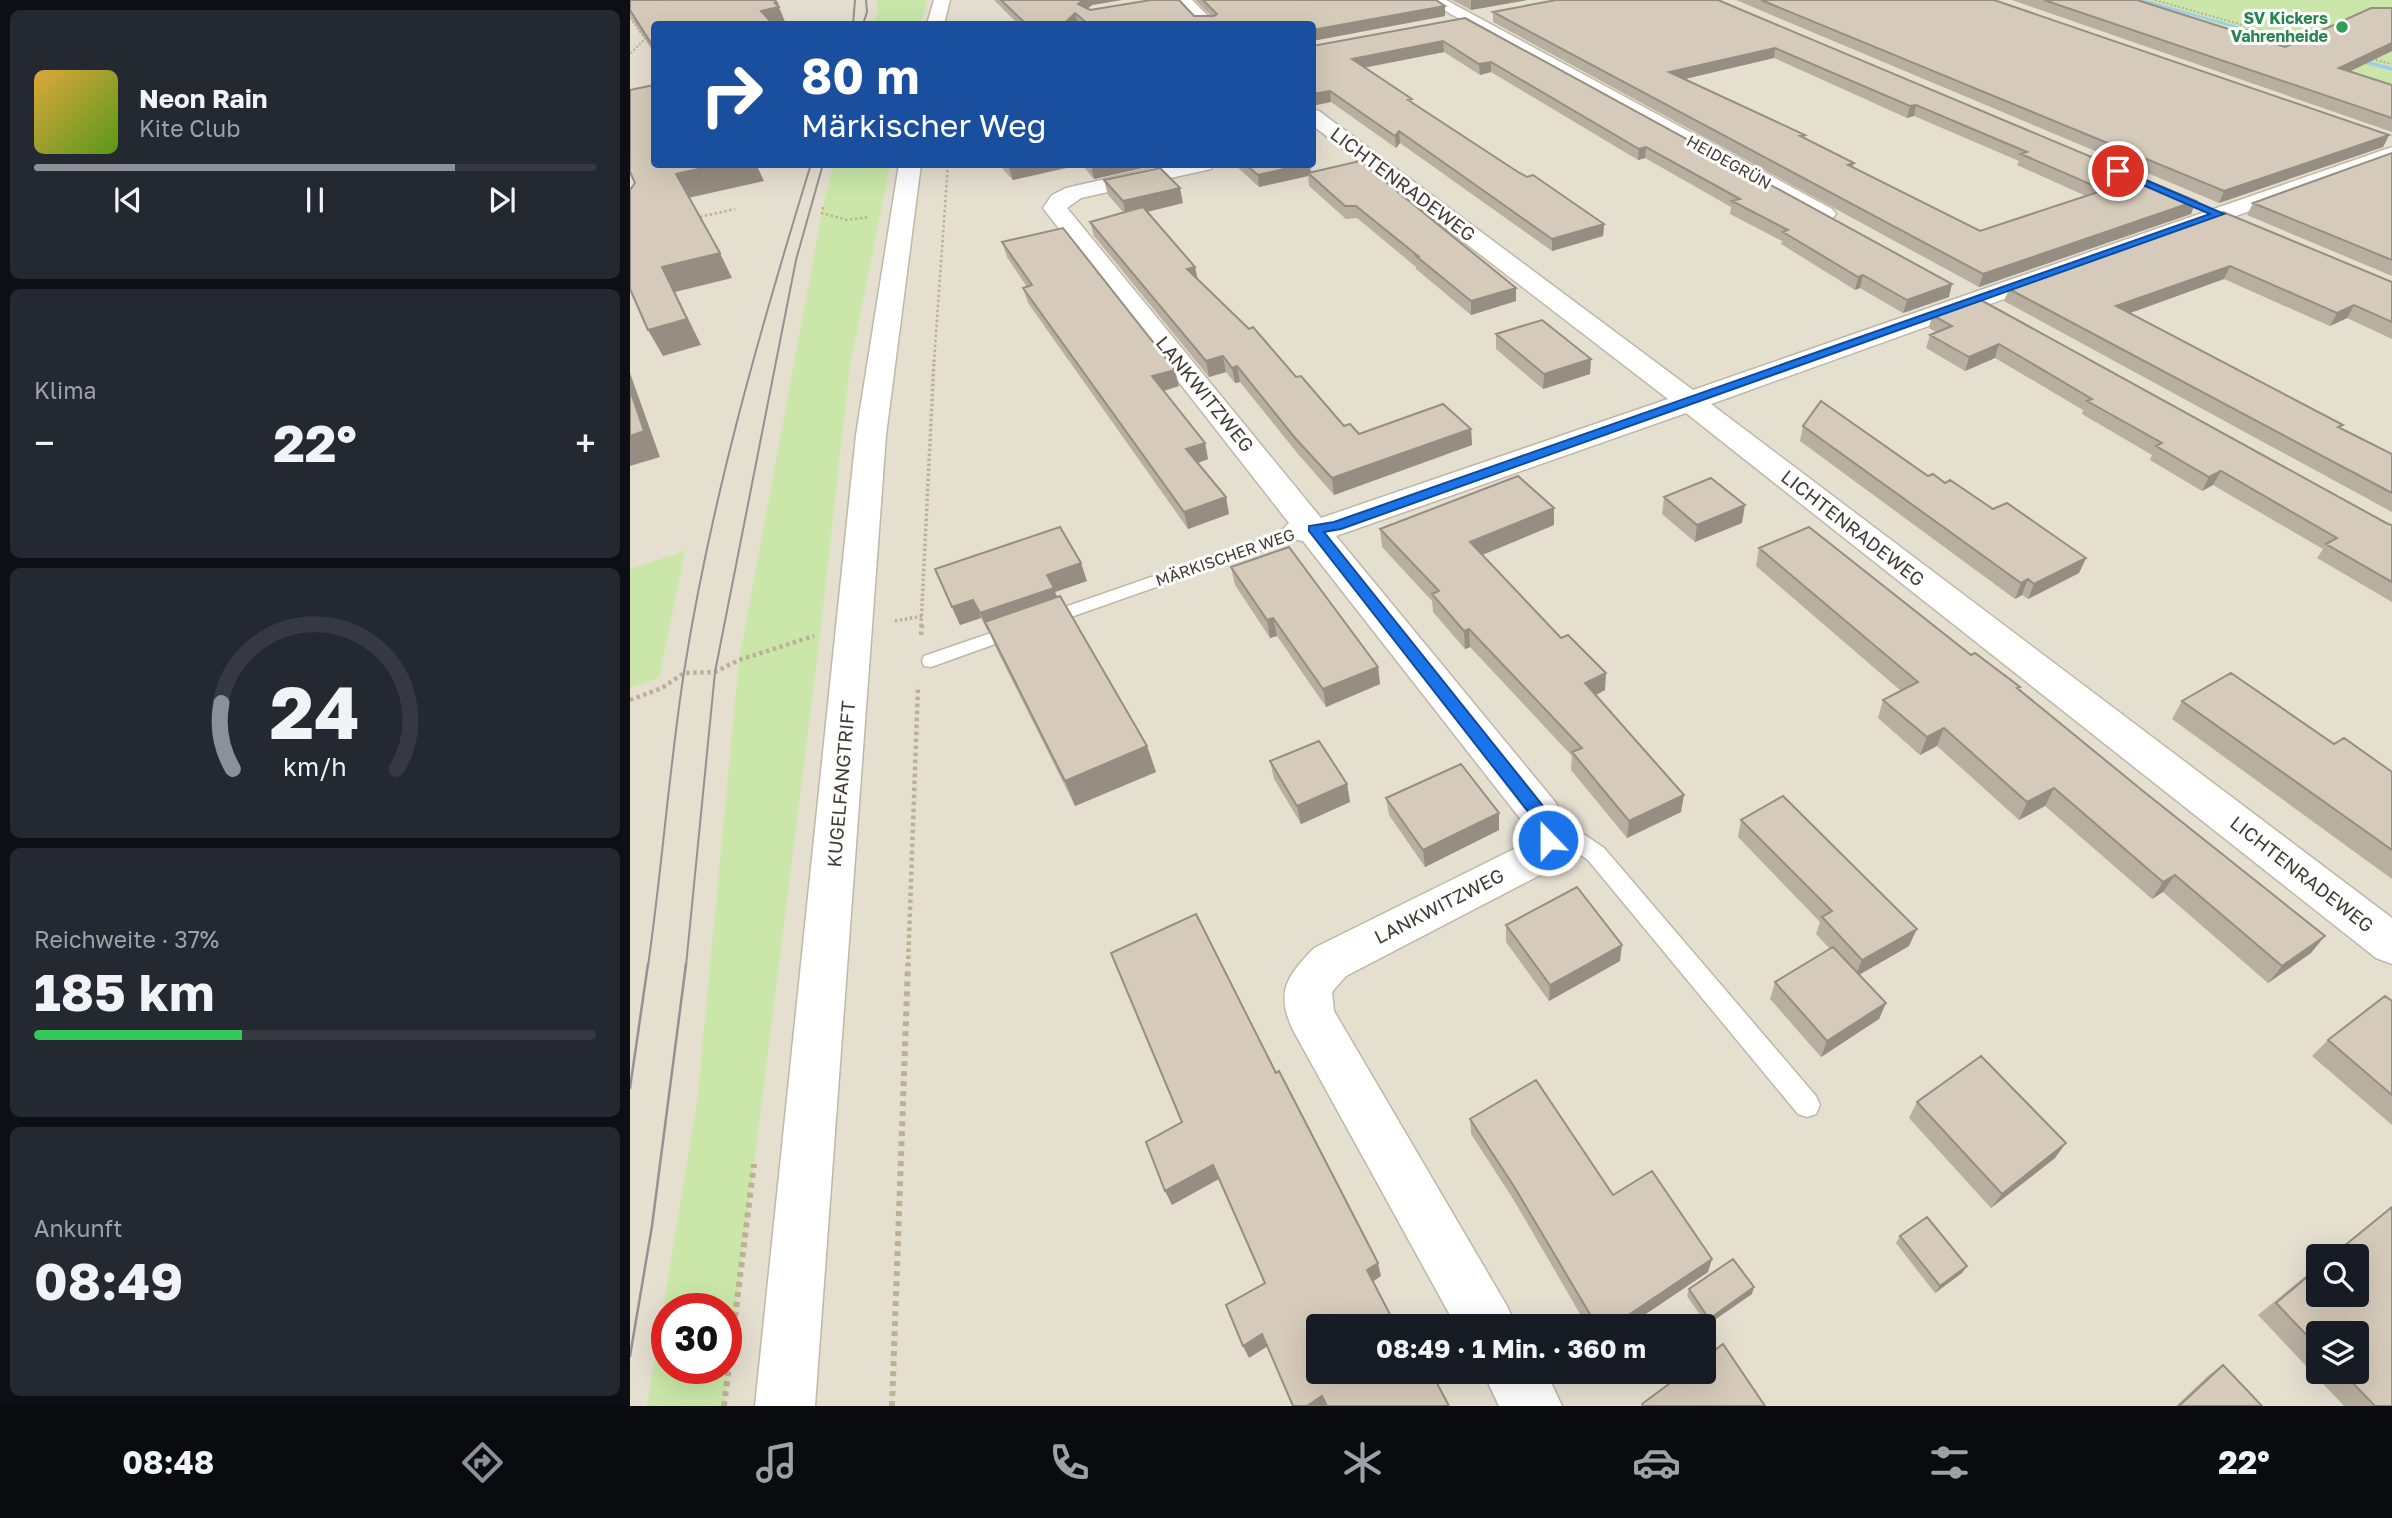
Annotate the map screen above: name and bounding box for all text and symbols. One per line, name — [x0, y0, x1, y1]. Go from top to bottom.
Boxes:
place label: SV Kickers Vahrenheide — [2231, 8, 2328, 46]
marker: SV Kickers Vahrenheide — [2334, 19, 2350, 35]
text: 80 m — [801, 46, 919, 105]
icon: right — [686, 49, 777, 140]
text: Neon Rain — [139, 83, 268, 114]
text: Märkischer Weg — [801, 106, 1047, 144]
text: Kite Club — [139, 114, 240, 142]
street label: LICHTENRADEWEG — [1326, 122, 1480, 246]
street label: HEIDEGRÜN — [1683, 131, 1775, 193]
pin — [2088, 141, 2148, 201]
icon: arrive — [2099, 152, 2137, 190]
icon: previous — [109, 181, 147, 219]
icon: pause — [296, 181, 334, 219]
icon: next — [483, 181, 521, 219]
street label: LANKWITZWEG — [1152, 331, 1259, 456]
text: Klima — [34, 376, 97, 404]
text: 22° — [273, 411, 357, 473]
text: − — [34, 420, 55, 465]
text: + — [575, 420, 596, 465]
street label: LICHTENRADEWEG — [1777, 464, 1930, 591]
street label: MÄRKISCHER WEG — [1153, 524, 1297, 590]
text: 24 — [270, 668, 360, 755]
street label: KUGELFANGTRIFT — [822, 699, 859, 868]
text: km/h — [283, 751, 347, 782]
position arrow — [1511, 803, 1585, 877]
street label: LICHTENRADEWEG — [2226, 810, 2379, 937]
street label: LANKWITZWEG — [1370, 863, 1507, 948]
text: Reichweite · 37% — [34, 925, 219, 953]
text: 185 km — [34, 960, 214, 1022]
text: Ankunft — [34, 1214, 122, 1242]
map controls — [2306, 1244, 2369, 1384]
button: search — [2306, 1244, 2369, 1307]
text: 08:49 — [34, 1249, 183, 1311]
speed limit sign: 30 — [651, 1293, 742, 1384]
button: layers — [2306, 1321, 2369, 1384]
text: 08:49 · 1 Min. · 360 m — [1376, 1333, 1646, 1364]
icon: directions — [458, 1438, 507, 1487]
icon: music — [752, 1438, 801, 1487]
icon: phone — [1045, 1438, 1094, 1487]
icon: climate — [1338, 1438, 1387, 1487]
icon: car — [1632, 1438, 1681, 1487]
icon: filters — [1925, 1438, 1974, 1487]
text: 08:48 — [122, 1443, 214, 1481]
text: 22° — [2218, 1443, 2270, 1481]

